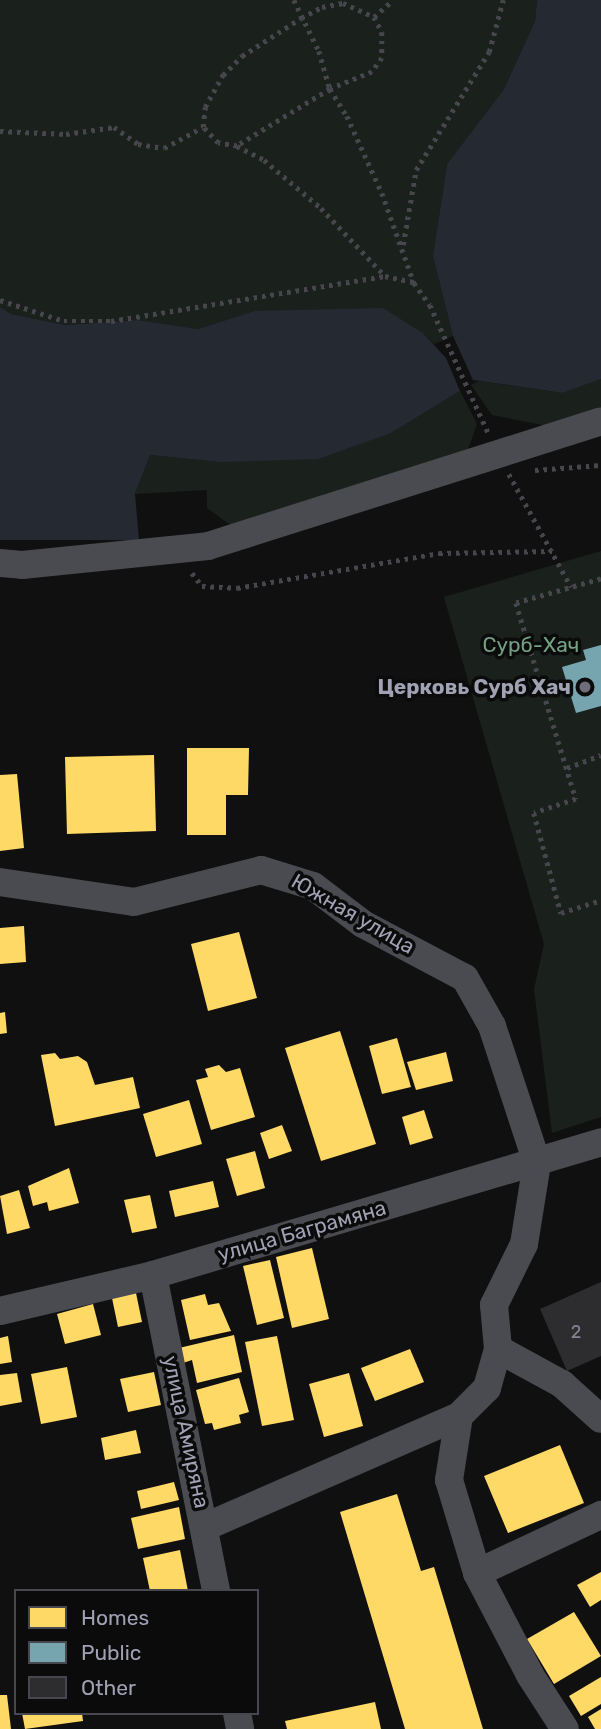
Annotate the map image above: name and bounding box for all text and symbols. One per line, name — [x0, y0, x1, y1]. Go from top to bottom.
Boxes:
park label: Сурб-Хач — [483, 632, 579, 658]
place label: Церковь Сурб Хач — [378, 674, 571, 700]
marker: Церковь Сурб Хач — [577, 679, 593, 695]
street label: Южная улица — [287, 869, 419, 959]
street label: улица Баграмяна — [215, 1195, 389, 1267]
house number: 2 — [571, 1321, 581, 1343]
street label: улица Амиряна — [158, 1354, 214, 1510]
legend — [14, 1589, 259, 1715]
text: Homes — [81, 1605, 149, 1630]
text: Public — [81, 1640, 141, 1665]
text: Other — [81, 1675, 136, 1700]

